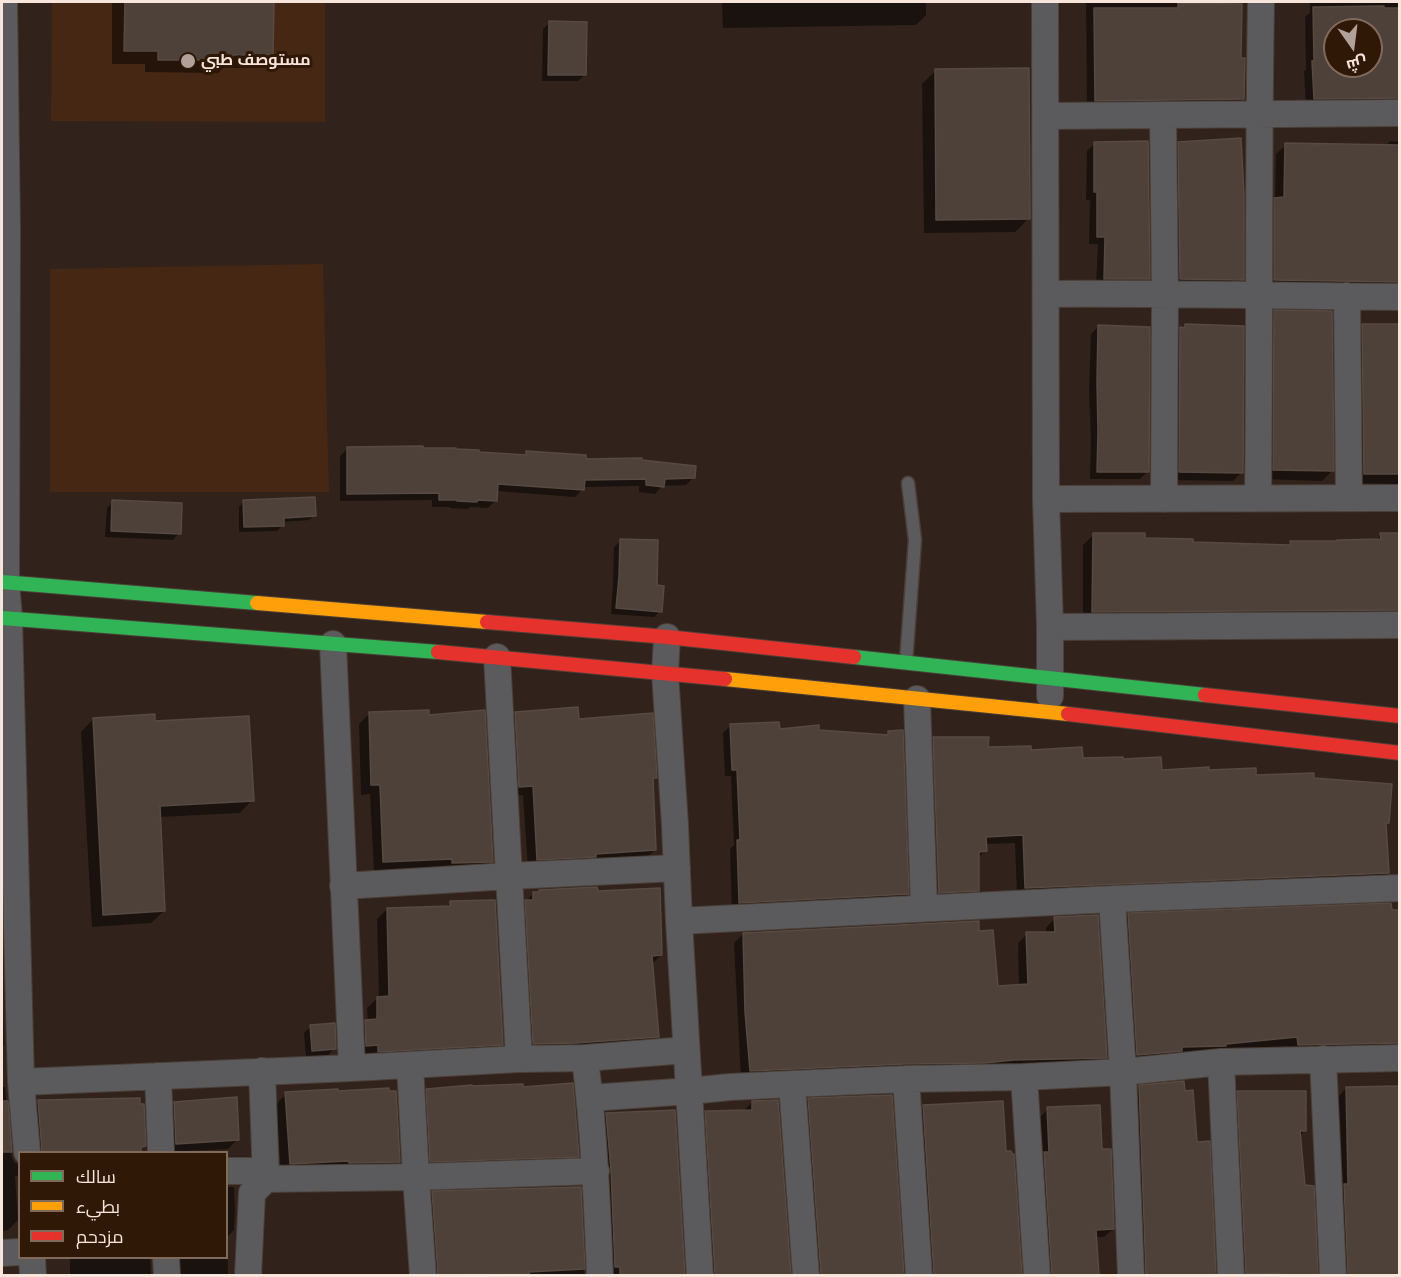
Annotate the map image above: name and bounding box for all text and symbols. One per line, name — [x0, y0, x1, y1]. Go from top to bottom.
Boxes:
north arrow — [1323, 18, 1383, 78]
place label: مستوصف طبي — [201, 51, 311, 71]
marker: مستوصف طبي — [179, 52, 197, 70]
text: ش — [1345, 53, 1369, 75]
legend — [18, 1151, 228, 1259]
text: سالك — [76, 1167, 116, 1187]
text: بطيء — [76, 1197, 120, 1217]
text: مزدحم — [76, 1227, 124, 1247]

